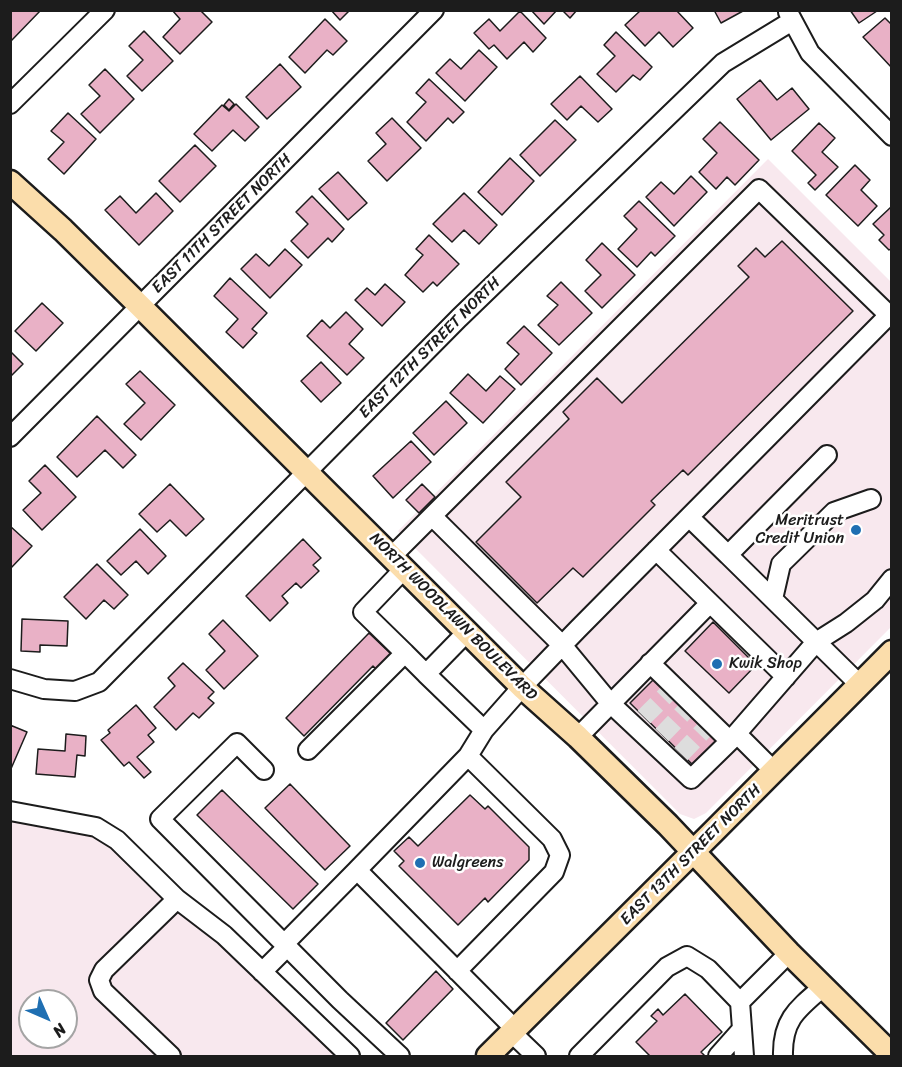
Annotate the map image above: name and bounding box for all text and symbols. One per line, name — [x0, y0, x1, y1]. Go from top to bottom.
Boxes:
street label: EAST 11TH STREET NORTH — [148, 150, 296, 298]
street label: EAST 12TH STREET NORTH — [355, 273, 505, 423]
place label: Meritrust Credit Union — [755, 511, 844, 549]
marker: Meritrust Credit Union — [849, 523, 863, 537]
street label: NORTH WOODLAWN BOULEVARD — [365, 529, 541, 705]
place label: Kwik Shop — [729, 654, 802, 674]
marker: Kwik Shop — [710, 657, 724, 671]
street label: EAST 13TH STREET NORTH — [617, 781, 765, 929]
place label: Walgreens — [432, 853, 503, 873]
marker: Walgreens — [413, 856, 427, 870]
north arrow — [18, 989, 78, 1049]
text: N — [45, 1016, 74, 1045]

